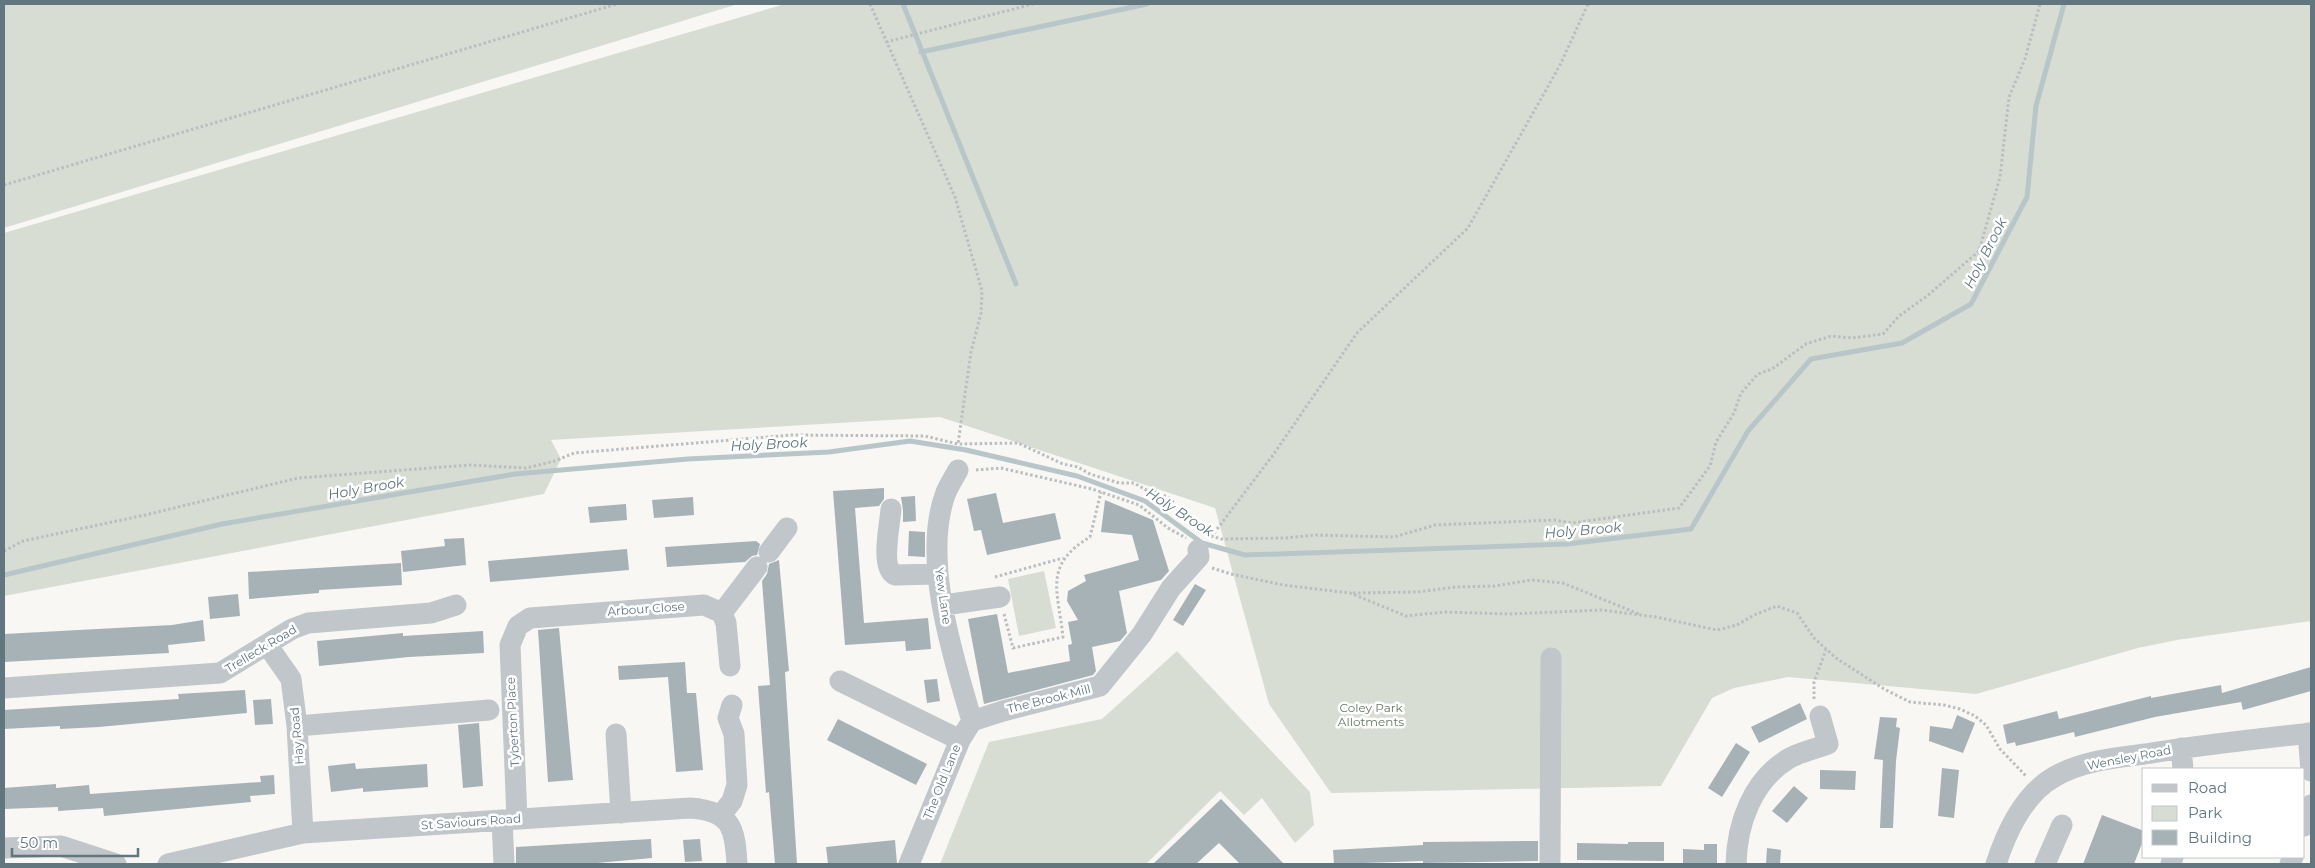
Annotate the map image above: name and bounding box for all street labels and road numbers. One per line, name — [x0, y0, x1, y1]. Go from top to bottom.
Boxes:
street label: Yew Lane — [932, 567, 955, 625]
street label: Arbour Close — [607, 598, 685, 619]
street label: Trelleck Road — [222, 621, 299, 676]
street label: Tyberton Place — [503, 677, 522, 767]
street label: The Brook Mill — [1006, 681, 1092, 716]
street label: Hay Road — [287, 707, 306, 765]
street label: The Old Lane — [920, 742, 963, 821]
street label: Wensley Road — [2086, 742, 2172, 773]
street label: St Saviours Road — [420, 811, 521, 832]

